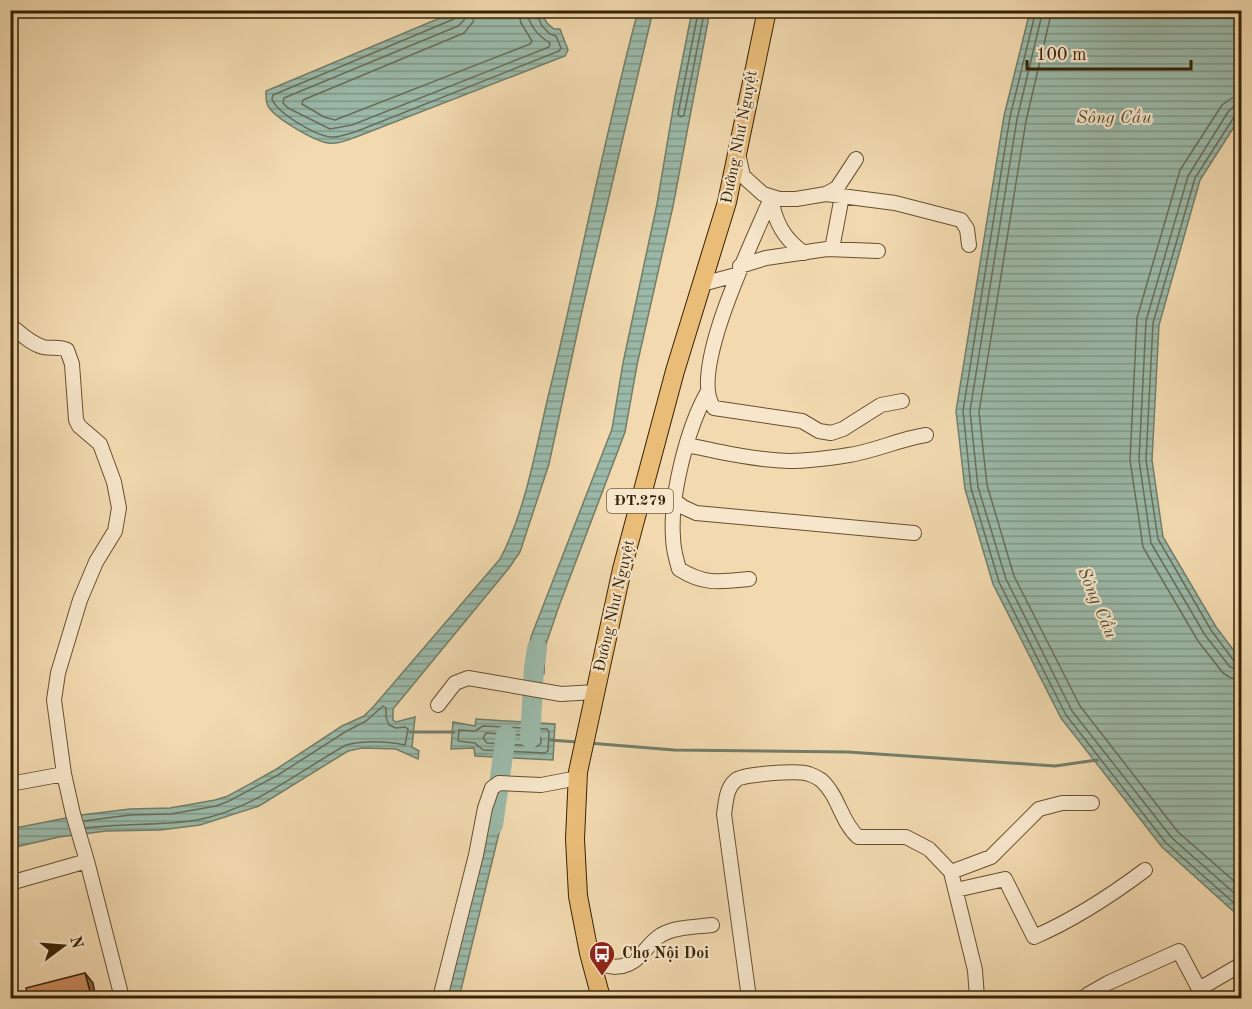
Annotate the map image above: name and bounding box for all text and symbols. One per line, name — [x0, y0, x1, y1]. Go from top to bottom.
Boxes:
scale bar — [1027, 33, 1190, 71]
text: 100 m — [1036, 46, 1087, 64]
street label: Đường Như Nguyệt — [719, 69, 761, 205]
water label: Sông Cầu — [1076, 108, 1152, 127]
road number: ĐT.279 — [607, 489, 673, 513]
street label: Đường Như Nguyệt — [592, 538, 638, 674]
water label: Sông Cầu — [1074, 564, 1121, 641]
north arrow — [33, 916, 93, 976]
text: N — [66, 934, 85, 951]
bus stop icon: Chợ Nội Doi — [587, 939, 617, 977]
place label: Chợ Nội Doi — [622, 946, 709, 962]

